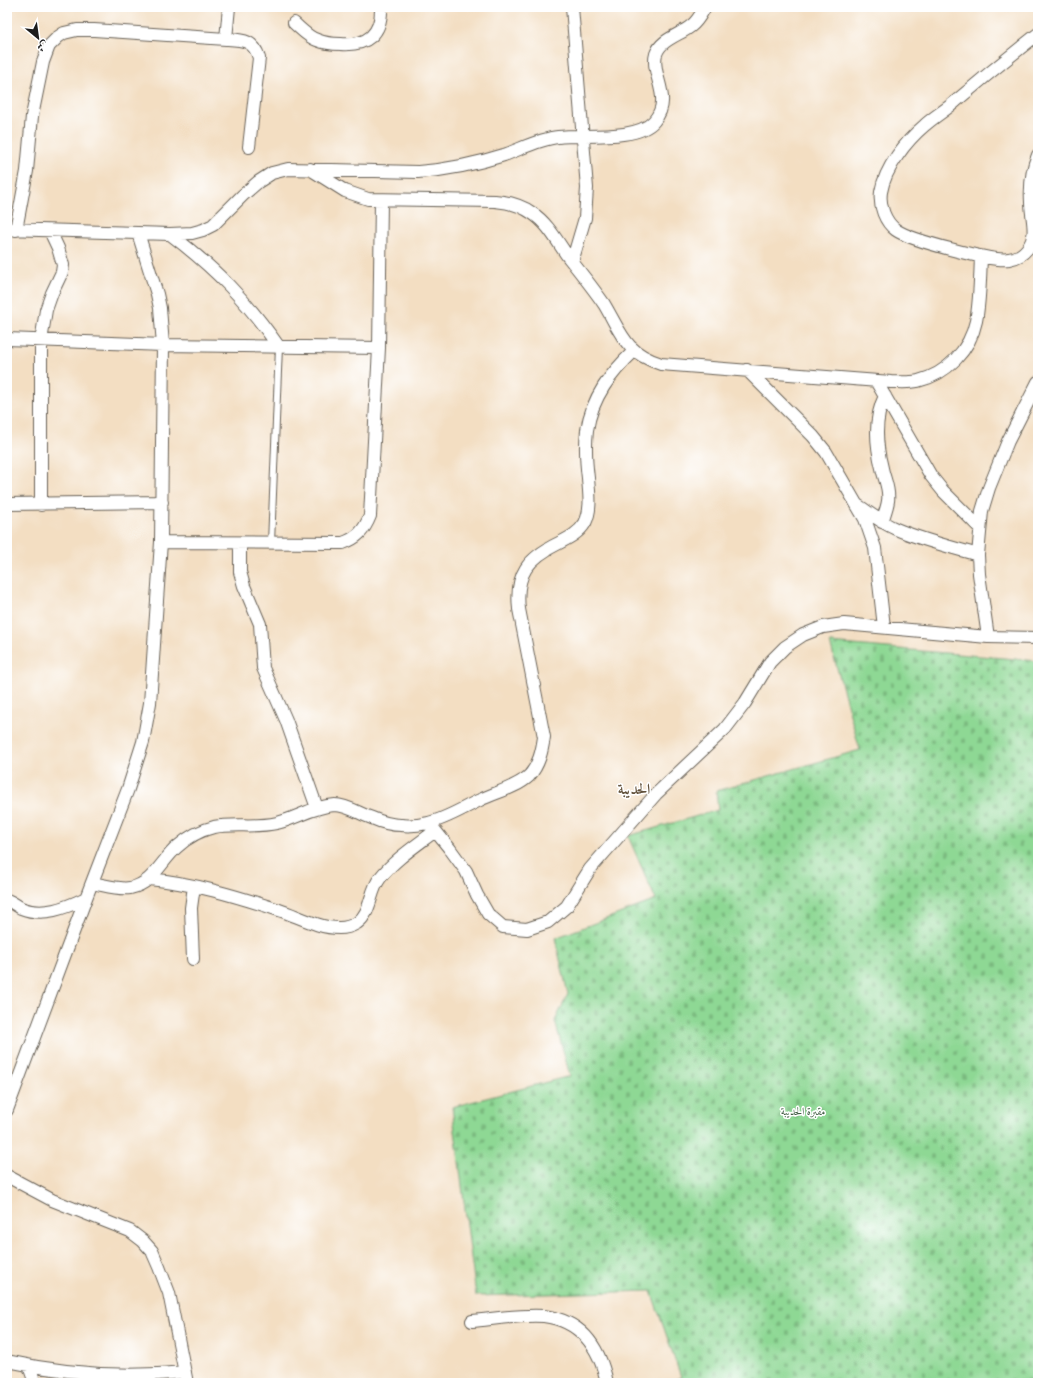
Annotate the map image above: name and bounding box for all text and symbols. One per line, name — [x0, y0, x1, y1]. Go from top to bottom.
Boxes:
north arrow — [18, 18, 58, 58]
text: ش — [35, 38, 51, 55]
district label: الحديبة — [618, 780, 650, 799]
park label: مقبرة الحديبة — [781, 1105, 825, 1118]

